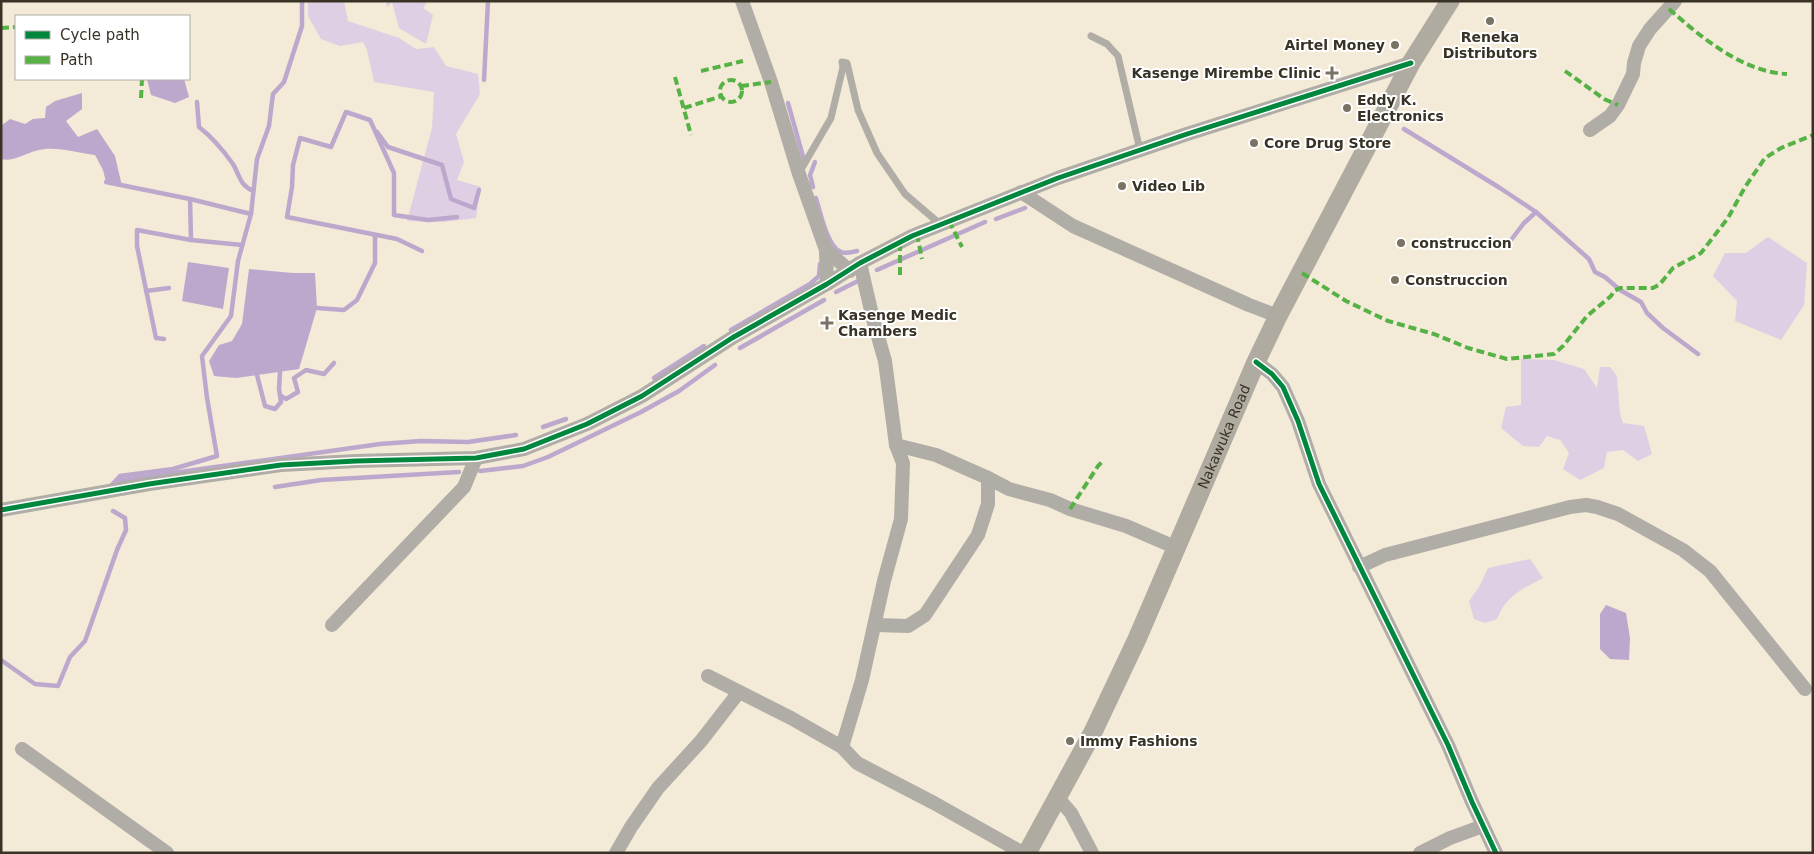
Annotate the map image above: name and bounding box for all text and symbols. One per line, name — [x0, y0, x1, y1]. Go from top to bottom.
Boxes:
legend — [15, 15, 190, 80]
marker: Reneka Distributors — [1484, 15, 1496, 27]
text: Cycle path — [60, 26, 140, 44]
place label: Reneka Distributors — [1443, 29, 1537, 61]
place label: Airtel Money — [1284, 37, 1385, 53]
marker: Airtel Money — [1389, 39, 1401, 51]
text: Path — [60, 51, 93, 69]
place label: Kasenge Mirembe Clinic — [1131, 65, 1321, 81]
marker: Kasenge Mirembe Clinic — [1325, 66, 1339, 80]
place label: Eddy K. Electronics — [1357, 92, 1444, 124]
marker: Eddy K. Electronics — [1341, 102, 1353, 114]
place label: Core Drug Store — [1264, 135, 1391, 151]
marker: Core Drug Store — [1248, 137, 1260, 149]
place label: Video Lib — [1132, 178, 1205, 194]
marker: Video Lib — [1116, 180, 1128, 192]
place label: construccion — [1411, 235, 1512, 251]
marker: construccion — [1395, 237, 1407, 249]
place label: Construccion — [1405, 272, 1508, 288]
marker: Construccion — [1389, 274, 1401, 286]
place label: Kasenge Medic Chambers — [838, 307, 957, 339]
marker: Kasenge Medic Chambers — [820, 316, 834, 330]
street label: Nakawuka Road — [1195, 382, 1253, 491]
place label: Immy Fashions — [1080, 733, 1198, 749]
marker: Immy Fashions — [1064, 735, 1076, 747]

